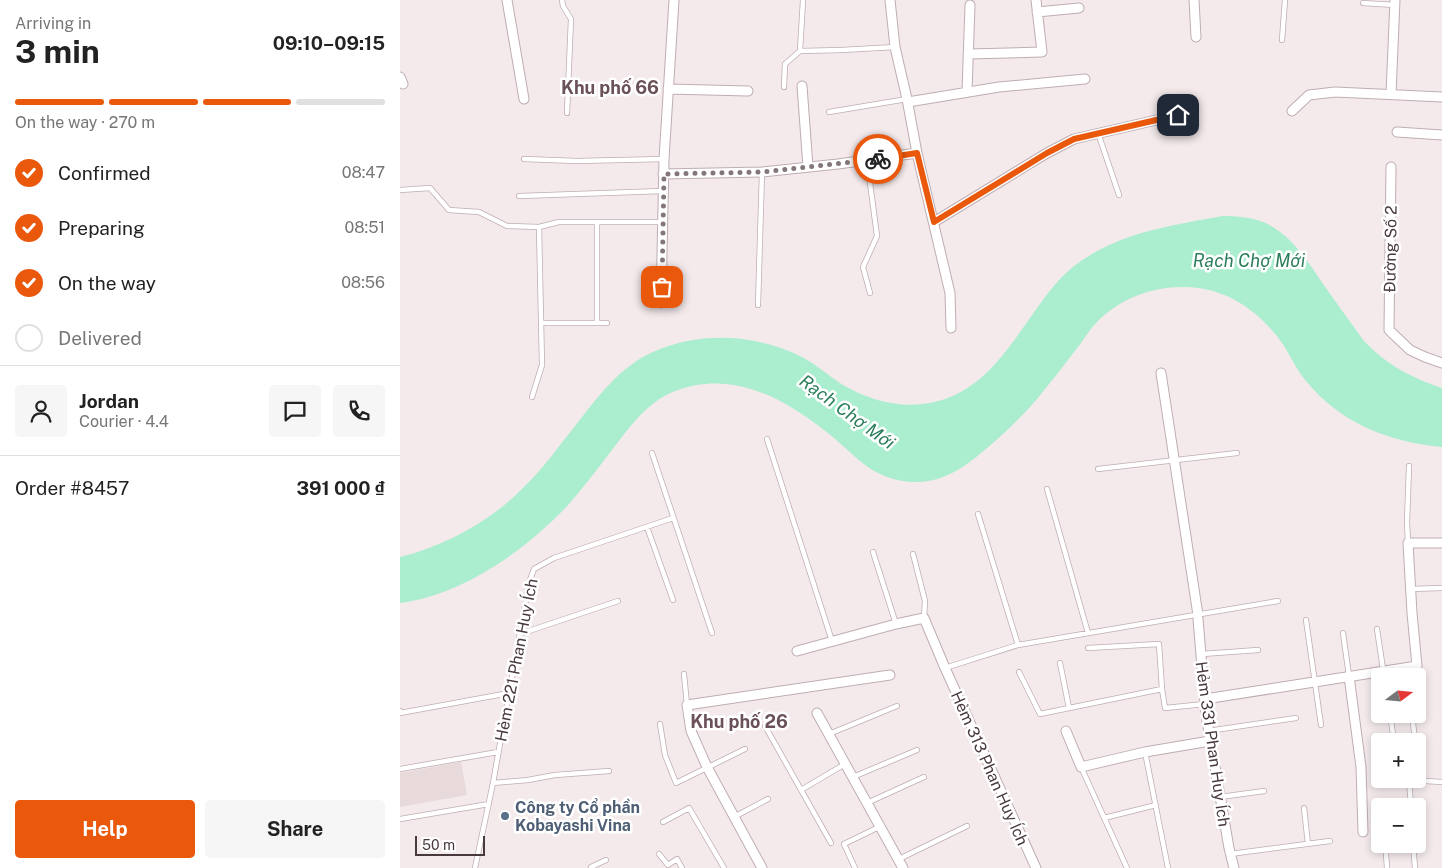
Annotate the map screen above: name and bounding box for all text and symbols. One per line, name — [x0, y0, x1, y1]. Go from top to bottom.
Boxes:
text: Arriving in — [15, 14, 91, 33]
text: 09:10–09:15 — [273, 32, 385, 54]
text: 3 min — [15, 33, 100, 70]
district label: Khu phố 66 — [561, 77, 659, 98]
pin — [1157, 94, 1199, 136]
icon: home — [1164, 101, 1192, 129]
text: On the way · 270 m — [15, 113, 155, 132]
courier — [853, 134, 903, 184]
icon: bike — [864, 145, 892, 173]
icon: check — [15, 159, 43, 187]
text: Confirmed — [58, 162, 151, 184]
text: 08:47 — [342, 163, 385, 182]
street label: Đường Số 2 — [1380, 205, 1401, 293]
icon: check — [15, 214, 43, 242]
text: Preparing — [58, 217, 145, 239]
text: 08:51 — [345, 218, 385, 237]
water label: Rạch Chợ Mới — [1193, 250, 1306, 271]
pin — [641, 266, 683, 308]
icon: check — [15, 269, 43, 297]
text: On the way — [58, 272, 156, 294]
text: 08:56 — [341, 273, 385, 292]
icon: bag — [648, 273, 676, 301]
text: Delivered — [58, 327, 142, 349]
water label: Rạch Chợ Mới — [796, 370, 899, 454]
button: person — [15, 385, 67, 437]
button: chat — [269, 385, 321, 437]
button: phone — [333, 385, 385, 437]
text: Jordan — [79, 390, 139, 412]
text: Courier · 4.4 — [79, 412, 169, 431]
text: Order #8457 — [15, 477, 129, 499]
text: 391 000 ₫ — [296, 477, 385, 499]
street label: Hẻm 221 Phan Huy Ích — [490, 577, 542, 743]
street label: Hẻm 331 Phan Huy Ích — [1191, 660, 1235, 828]
north arrow — [1371, 668, 1426, 722]
map controls — [1371, 668, 1426, 853]
street label: Hẻm 313 Phan Huy Ích — [947, 688, 1033, 848]
district label: Khu phố 26 — [690, 711, 788, 732]
button: + — [1371, 733, 1426, 788]
place label: Công ty Cổ phần Kobayashi Vina — [515, 797, 640, 835]
button: − — [1371, 798, 1426, 853]
button: Help — [15, 800, 195, 858]
button: Share — [205, 800, 385, 858]
marker: Công ty Cổ phần Kobayashi Vina — [499, 810, 511, 822]
scale bar — [415, 833, 485, 856]
text: 50 m — [422, 837, 455, 853]

